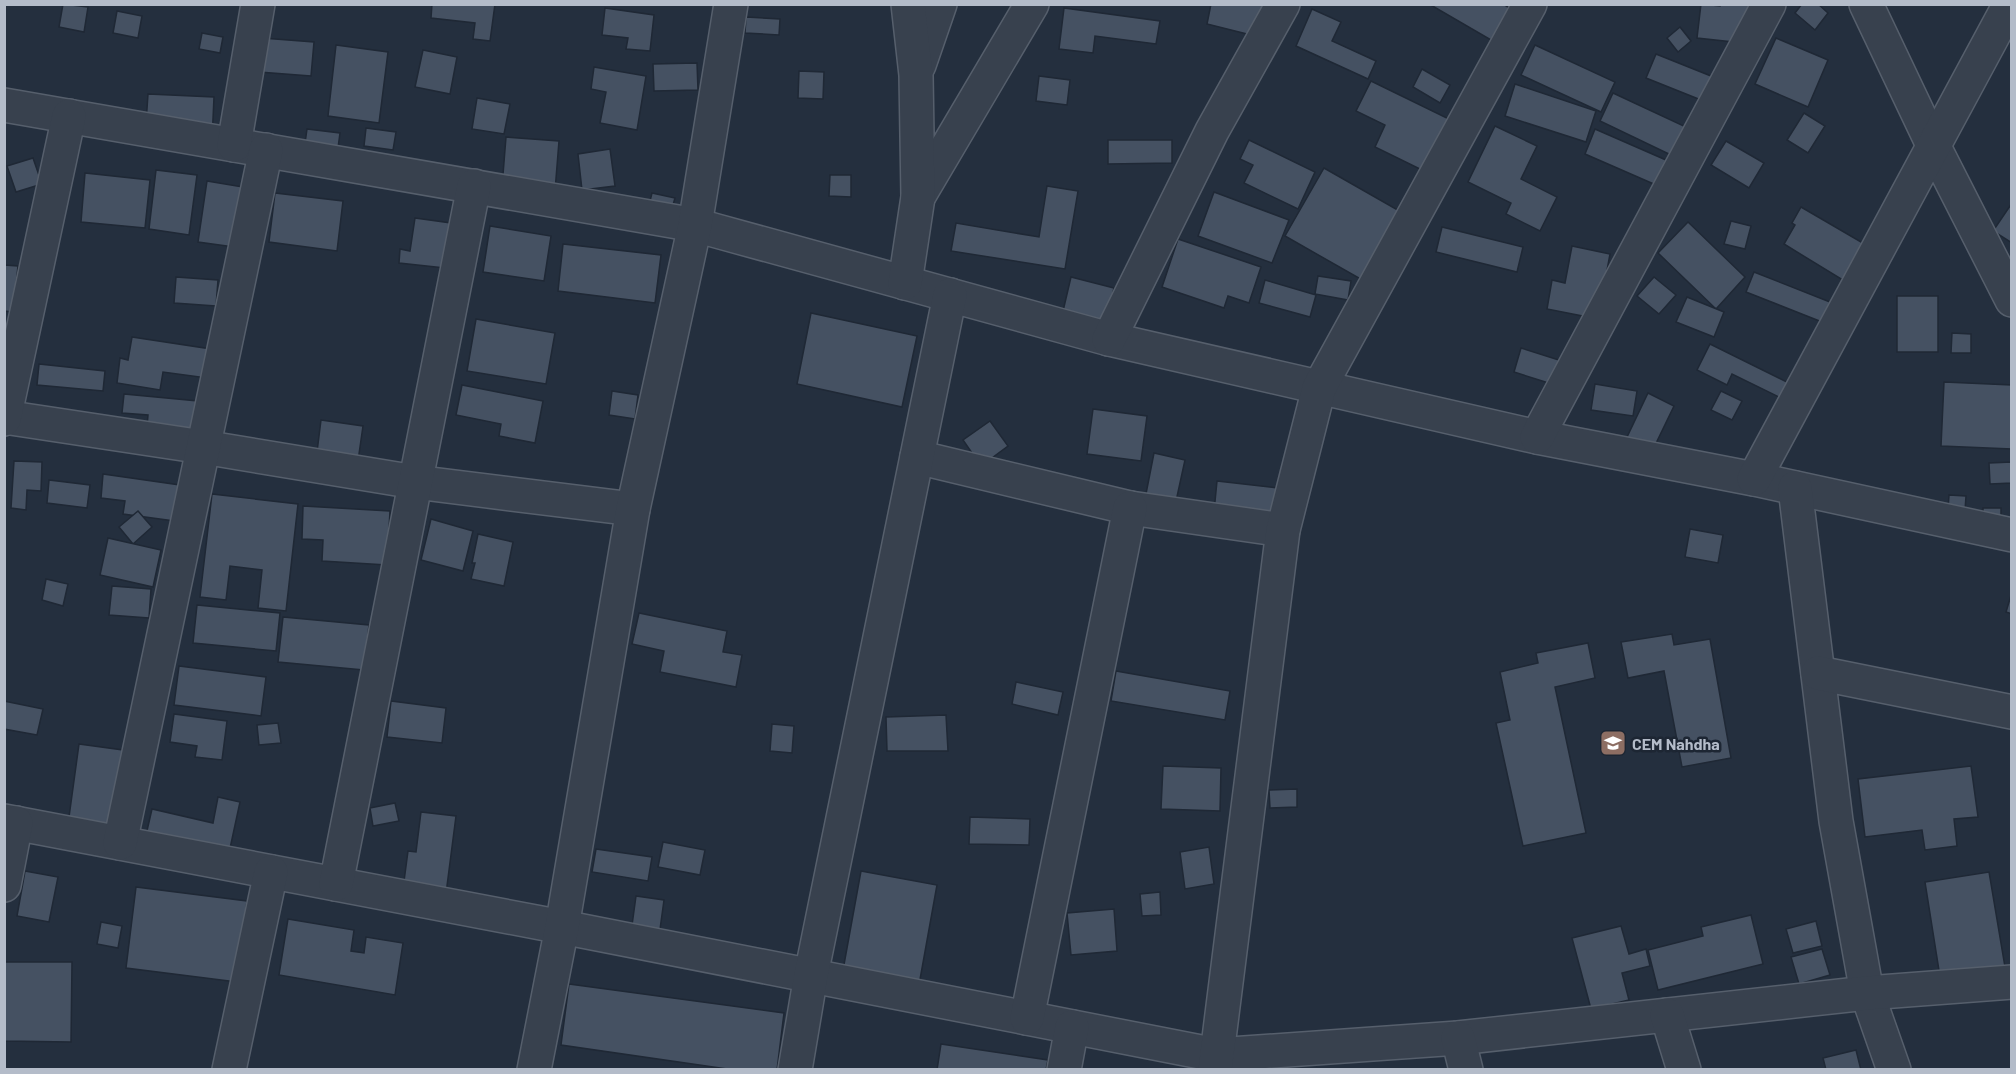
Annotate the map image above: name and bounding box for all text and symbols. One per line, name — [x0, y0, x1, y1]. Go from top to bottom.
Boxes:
school or university icon: CEM Nahdha — [1598, 728, 1628, 758]
place label: CEM Nahdha — [1632, 734, 1720, 753]

